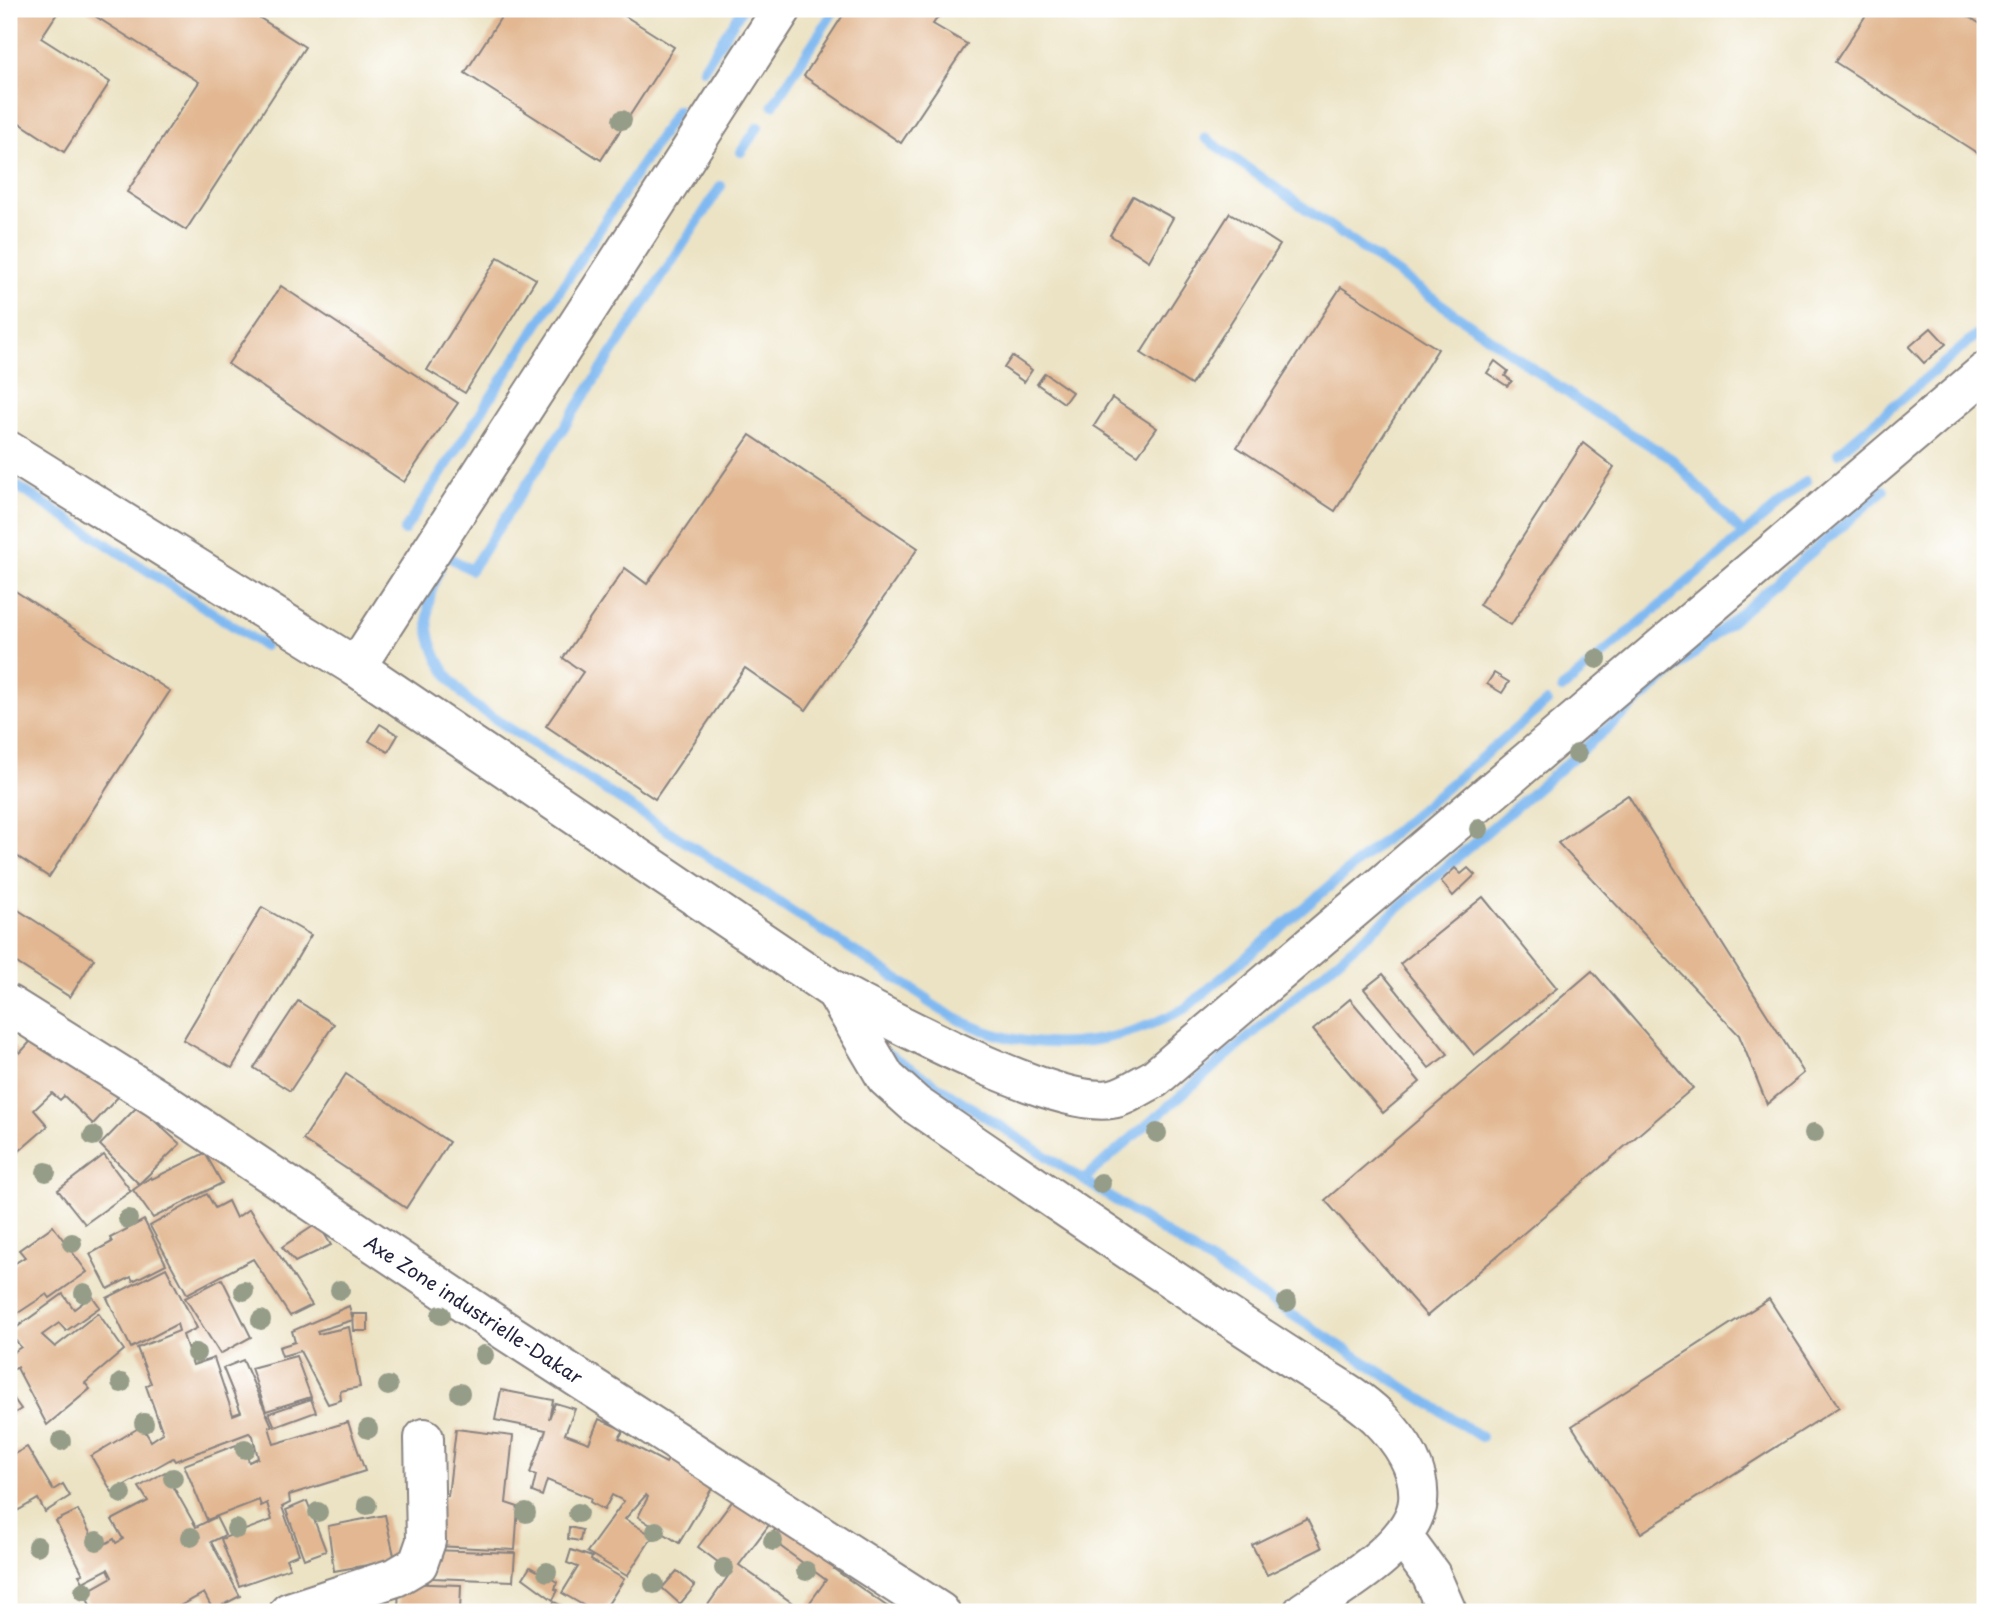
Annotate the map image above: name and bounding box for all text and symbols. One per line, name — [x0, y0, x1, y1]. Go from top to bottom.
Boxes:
street label: Axe Zone industrielle-Dakar — [359, 1228, 589, 1390]

